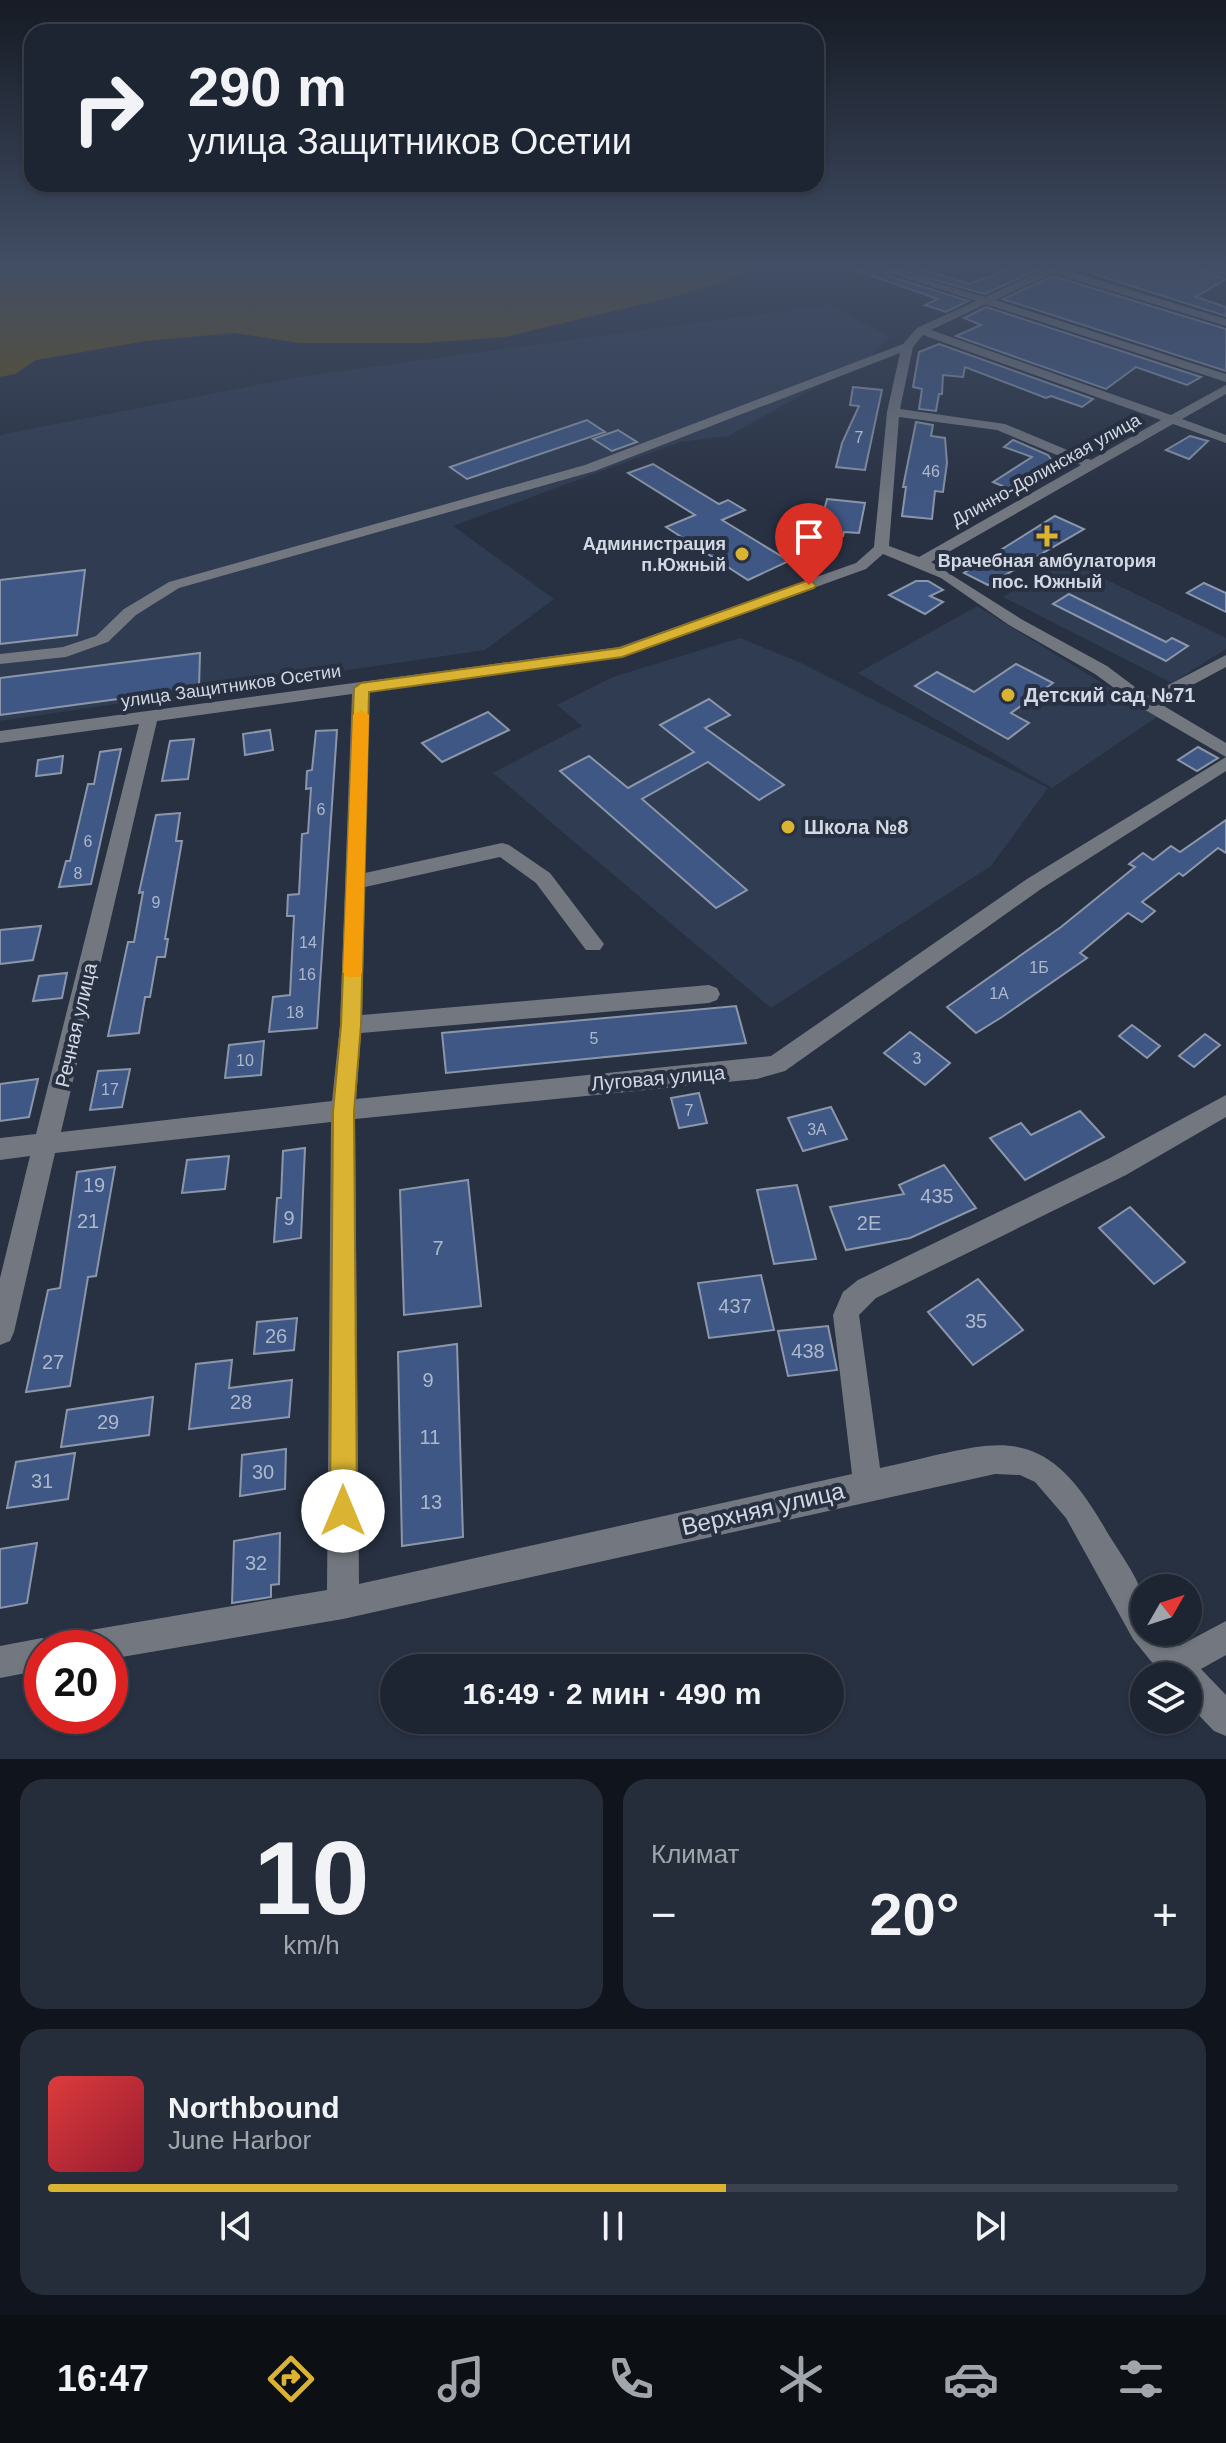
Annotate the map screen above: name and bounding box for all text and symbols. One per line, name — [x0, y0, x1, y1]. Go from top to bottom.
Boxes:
text: 290 m — [188, 55, 347, 118]
icon: right — [56, 56, 160, 160]
text: улица Защитников Осетии — [188, 121, 632, 162]
street label: Длинно-Долинская улица — [948, 409, 1145, 530]
house number: 7 — [855, 429, 864, 446]
house number: 46 — [922, 463, 940, 480]
pin — [775, 503, 843, 585]
icon: arrive — [787, 515, 831, 559]
marker: Врачебная амбулатория пос. Южный — [1036, 525, 1058, 547]
place label: Администрация п.Южный — [583, 534, 726, 575]
marker: Администрация п.Южный — [733, 545, 751, 563]
place label: Врачебная амбулатория пос. Южный — [938, 551, 1156, 592]
street label: улица Защитников Осетии — [120, 661, 342, 711]
place label: Детский сад №71 — [1024, 684, 1195, 706]
marker: Детский сад №71 — [999, 686, 1017, 704]
house number: 6 — [317, 801, 326, 818]
place label: Школа №8 — [804, 816, 908, 838]
marker: Школа №8 — [779, 818, 797, 836]
house number: 6 — [84, 833, 93, 850]
house number: 8 — [74, 865, 83, 882]
house number: 9 — [152, 894, 161, 911]
house number: 14 — [299, 934, 317, 951]
house number: 1Б — [1029, 959, 1049, 976]
street label: Речная улица — [51, 960, 101, 1089]
house number: 16 — [298, 966, 316, 983]
house number: 1А — [989, 985, 1009, 1002]
house number: 18 — [286, 1004, 304, 1021]
house number: 5 — [590, 1030, 599, 1047]
house number: 3 — [913, 1050, 922, 1067]
house number: 10 — [236, 1052, 254, 1069]
street label: Луговая улица — [590, 1061, 727, 1095]
house number: 17 — [101, 1081, 119, 1098]
house number: 7 — [685, 1102, 694, 1119]
house number: 3А — [807, 1121, 827, 1138]
house number: 19 — [83, 1174, 105, 1196]
house number: 435 — [920, 1185, 954, 1207]
house number: 9 — [283, 1207, 295, 1229]
house number: 21 — [77, 1210, 99, 1232]
house number: 2Е — [857, 1212, 881, 1234]
house number: 7 — [432, 1237, 444, 1259]
house number: 437 — [718, 1295, 752, 1317]
house number: 35 — [965, 1310, 987, 1332]
house number: 26 — [265, 1325, 287, 1347]
house number: 438 — [791, 1340, 825, 1362]
house number: 27 — [42, 1351, 64, 1373]
house number: 9 — [422, 1369, 434, 1391]
house number: 28 — [230, 1391, 252, 1413]
house number: 29 — [97, 1411, 119, 1433]
house number: 11 — [420, 1426, 440, 1448]
house number: 30 — [252, 1461, 274, 1483]
position arrow — [301, 1469, 385, 1553]
house number: 31 — [31, 1470, 53, 1492]
street label: Верхняя улица — [679, 1477, 848, 1540]
house number: 13 — [420, 1491, 442, 1513]
house number: 32 — [245, 1552, 267, 1574]
north arrow — [1130, 1574, 1202, 1646]
map controls — [1130, 1574, 1202, 1734]
speed limit sign: 20 — [24, 1630, 128, 1734]
button: layers — [1130, 1662, 1202, 1734]
text: 16:49 · 2 мин · 490 m — [463, 1677, 761, 1710]
text: 10 — [254, 1820, 369, 1936]
text: Климат — [651, 1839, 740, 1869]
text: 20° — [869, 1881, 960, 1948]
text: − — [651, 1890, 677, 1939]
text: + — [1152, 1890, 1178, 1939]
text: km/h — [283, 1930, 340, 1960]
text: Northbound — [168, 2091, 340, 2124]
text: June Harbor — [168, 2125, 311, 2155]
icon: previous — [214, 2204, 258, 2248]
icon: pause — [591, 2204, 635, 2248]
icon: next — [968, 2204, 1012, 2248]
icon: directions — [263, 2351, 319, 2407]
icon: music — [433, 2351, 489, 2407]
icon: phone — [603, 2351, 659, 2407]
icon: climate — [773, 2351, 829, 2407]
icon: car — [943, 2351, 999, 2407]
icon: filters — [1113, 2351, 1169, 2407]
text: 16:47 — [57, 2358, 149, 2399]

